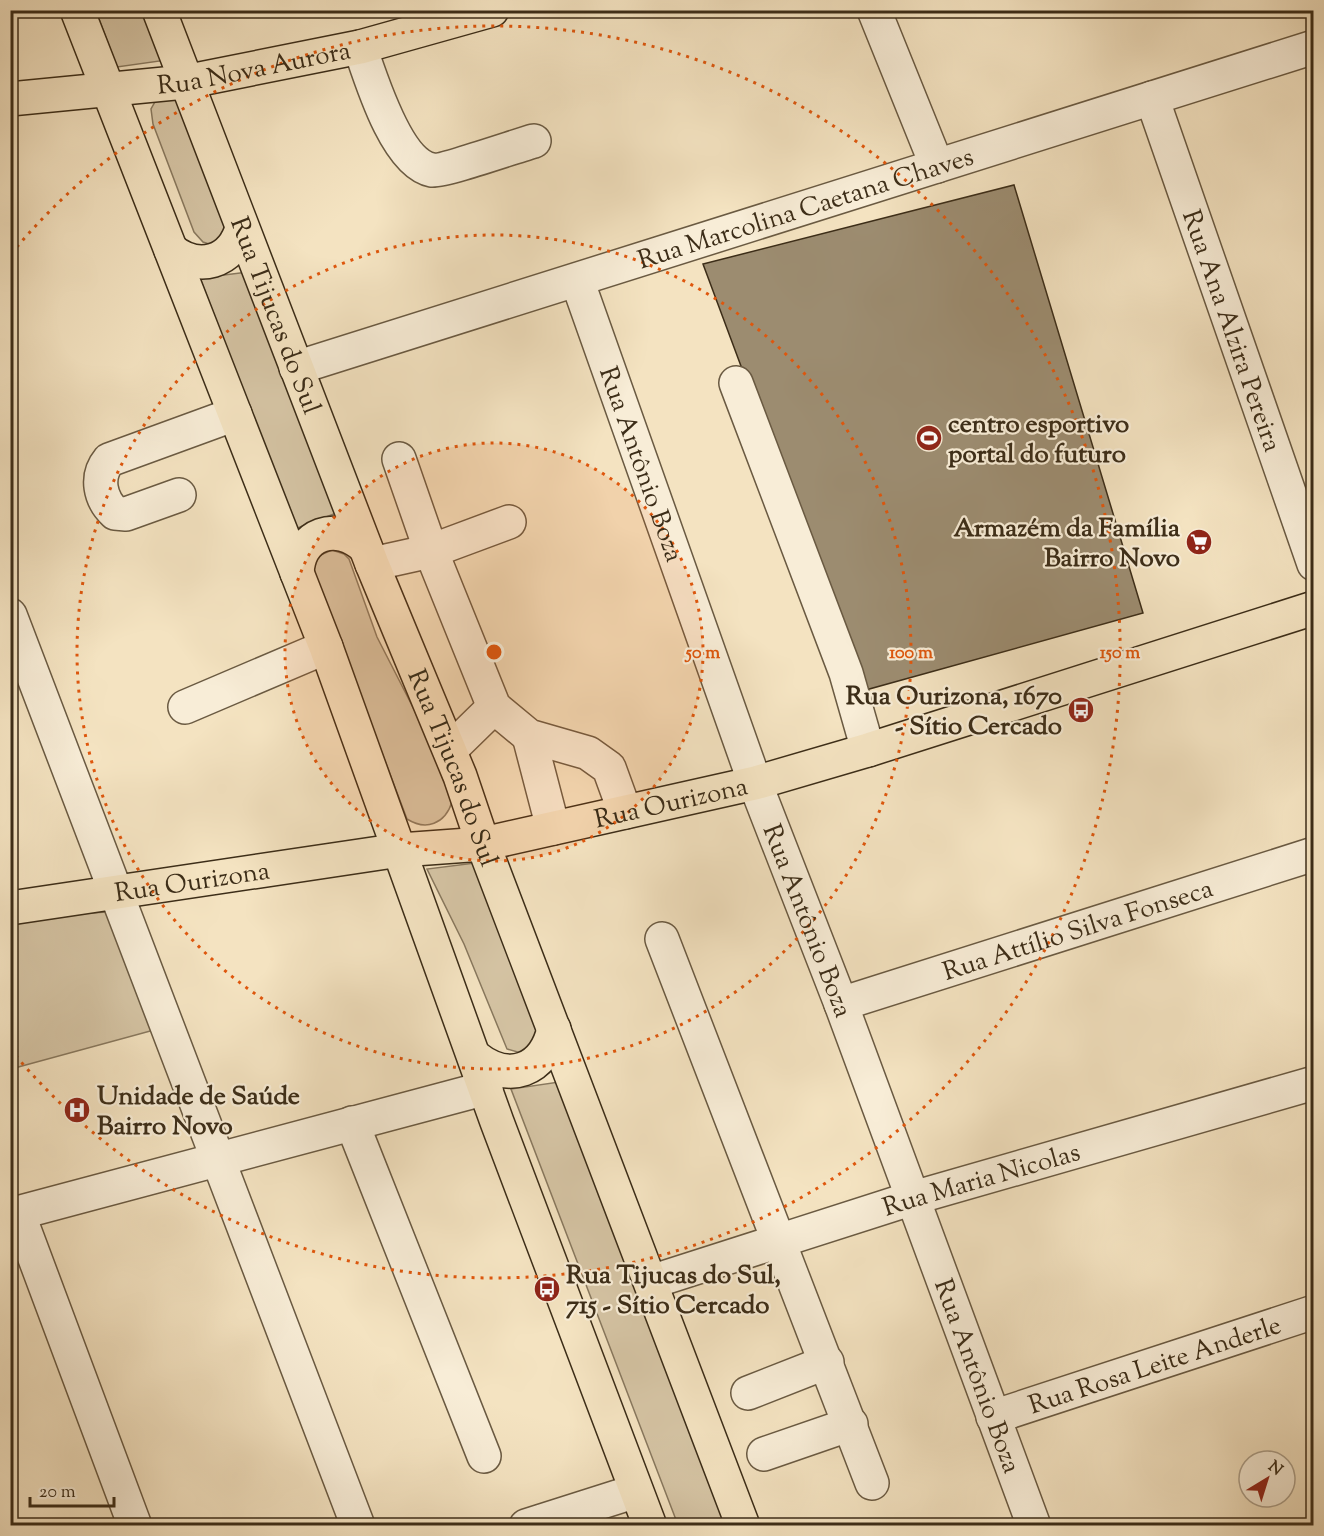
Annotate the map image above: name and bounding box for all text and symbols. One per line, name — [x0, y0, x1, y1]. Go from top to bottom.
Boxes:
street label: Rua Nova Aurora — [156, 33, 354, 106]
street label: Rua Marcolina Caetana Chaves — [633, 139, 979, 280]
street label: Rua Ana Alzira Pereira — [1171, 205, 1290, 457]
street label: Rua Tijucas do Sul — [219, 212, 329, 420]
street label: Rua Antônio Boza — [588, 362, 691, 567]
place label: centro esportivo portal do futuro — [948, 407, 1129, 474]
sports icon: centro esportivo portal do futuro — [914, 423, 944, 453]
place label: Armazém da Família Bairro Novo — [953, 511, 1180, 578]
supermarket icon: Armazém da Família Bairro Novo — [1184, 527, 1214, 557]
text: 50 m — [684, 641, 720, 667]
text: 100 m — [889, 641, 933, 667]
text: 150 m — [1100, 641, 1140, 667]
centre of rings — [484, 642, 504, 662]
street label: Rua Tijucas do Sul — [397, 664, 506, 872]
place label: Rua Ourizona, 1670 - Sítio Cercado — [846, 679, 1062, 746]
bus stop icon: Rua Ourizona, 1670 - Sítio Cercado — [1066, 695, 1096, 725]
street label: Rua Ourizona — [591, 769, 752, 839]
street label: Rua Antônio Boza — [752, 819, 860, 1023]
street label: Rua Ourizona — [112, 854, 272, 913]
street label: Rua Attílio Silva Fonseca — [938, 871, 1218, 992]
place label: Unidade de Saúde Bairro Novo — [97, 1079, 300, 1146]
hospital icon: Unidade de Saúde Bairro Novo — [62, 1095, 92, 1125]
street label: Rua Maria Nicolas — [879, 1135, 1085, 1227]
place label: Rua Tijucas do Sul, 715 - Sítio Cercado — [566, 1258, 781, 1325]
bus stop icon: Rua Tijucas do Sul, 715 - Sítio Cercado — [532, 1274, 562, 1304]
street label: Rua Antônio Boza — [923, 1274, 1029, 1479]
street label: Rua Rosa Leite Anderle — [1024, 1308, 1286, 1425]
north arrow — [1237, 1449, 1297, 1509]
text: N — [1263, 1456, 1287, 1482]
scale bar — [30, 1470, 114, 1508]
text: 20 m — [39, 1480, 76, 1506]

